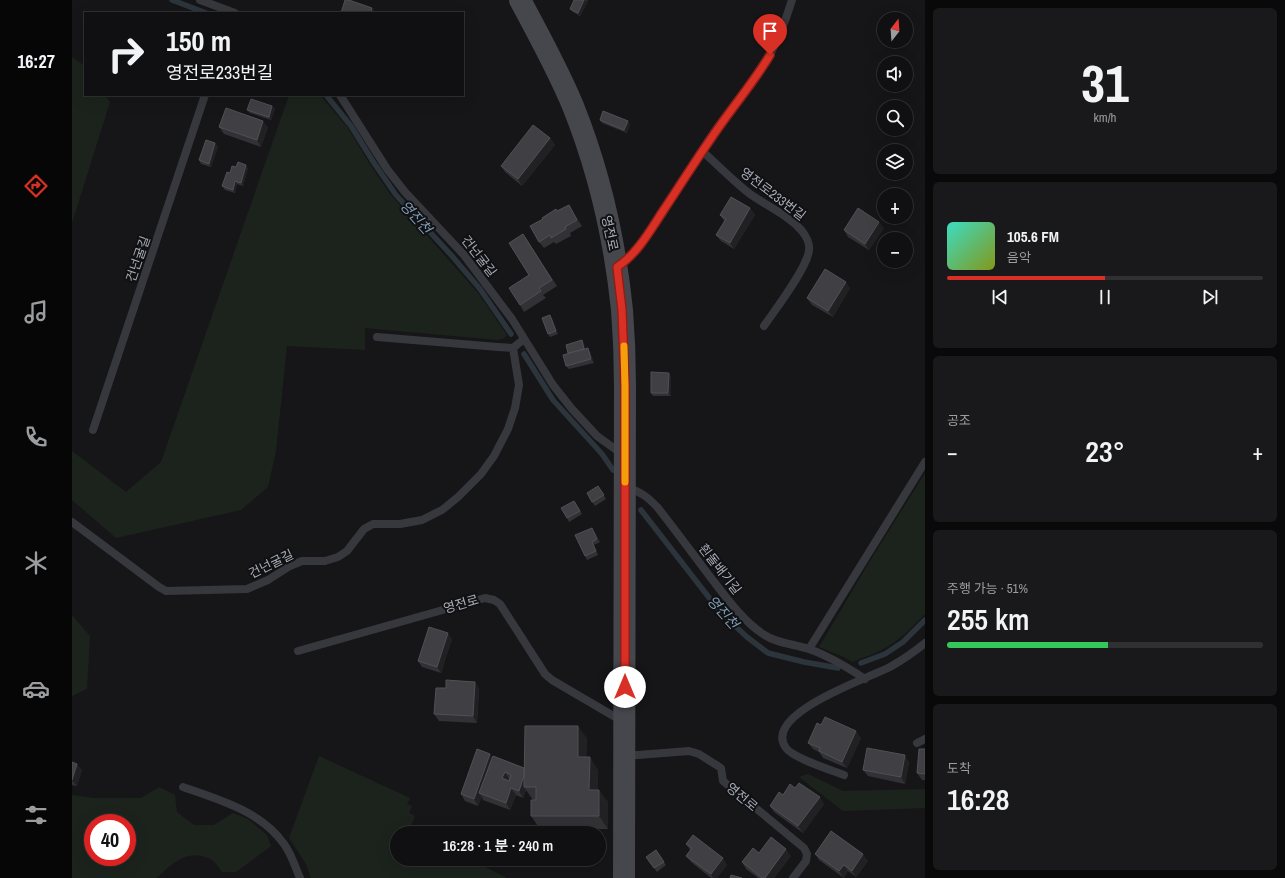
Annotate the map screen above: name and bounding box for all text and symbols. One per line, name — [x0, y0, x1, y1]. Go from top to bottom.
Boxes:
north arrow — [877, 12, 913, 48]
map controls — [877, 12, 913, 268]
pin — [753, 14, 787, 55]
icon: arrive — [759, 20, 781, 42]
text: 150 m — [166, 22, 231, 60]
icon: right — [100, 28, 152, 80]
text: 31 — [1081, 48, 1129, 118]
text: 16:27 — [17, 49, 55, 74]
button: sound — [877, 56, 913, 92]
text: 영전로233번길 — [166, 60, 273, 85]
button: search — [877, 100, 913, 136]
text: km/h — [1093, 109, 1117, 126]
button: layers — [877, 144, 913, 180]
street label: 영전로233번길 — [737, 164, 809, 224]
icon: directions — [22, 172, 50, 200]
button: + — [877, 188, 913, 224]
water label: 영진천 — [396, 197, 436, 238]
street label: 영전로 — [598, 214, 622, 252]
text: 105.6 FM — [1007, 226, 1059, 247]
street label: 건넌굴길 — [458, 232, 500, 280]
button: − — [877, 232, 913, 268]
street label: 건넌굴길 — [122, 234, 154, 284]
text: 음악 — [1007, 249, 1031, 266]
icon: previous — [989, 286, 1011, 308]
icon: pause — [1094, 286, 1116, 308]
icon: next — [1199, 286, 1221, 308]
icon: music — [22, 298, 50, 326]
text: 공조 — [947, 412, 971, 429]
icon: phone — [22, 423, 50, 451]
text: 23° — [1085, 431, 1125, 471]
text: − — [947, 437, 958, 467]
text: + — [1252, 437, 1263, 467]
street label: 흰돌배기길 — [695, 540, 745, 598]
street label: 건넌굴길 — [246, 546, 296, 582]
icon: climate — [22, 549, 50, 577]
text: 주행 가능 · 51% — [947, 580, 1028, 597]
street label: 영전로 — [441, 591, 481, 617]
water label: 영진천 — [703, 592, 743, 633]
text: 255 km — [947, 599, 1029, 639]
position arrow — [604, 666, 646, 708]
icon: car — [22, 675, 50, 703]
text: 도착 — [947, 760, 971, 777]
street label: 영전로 — [723, 779, 761, 815]
text: 16:28 — [947, 779, 1009, 819]
icon: filters — [22, 801, 50, 829]
speed limit sign: 40 — [84, 814, 136, 866]
text: 16:28 · 1 분 · 240 m — [443, 835, 553, 856]

